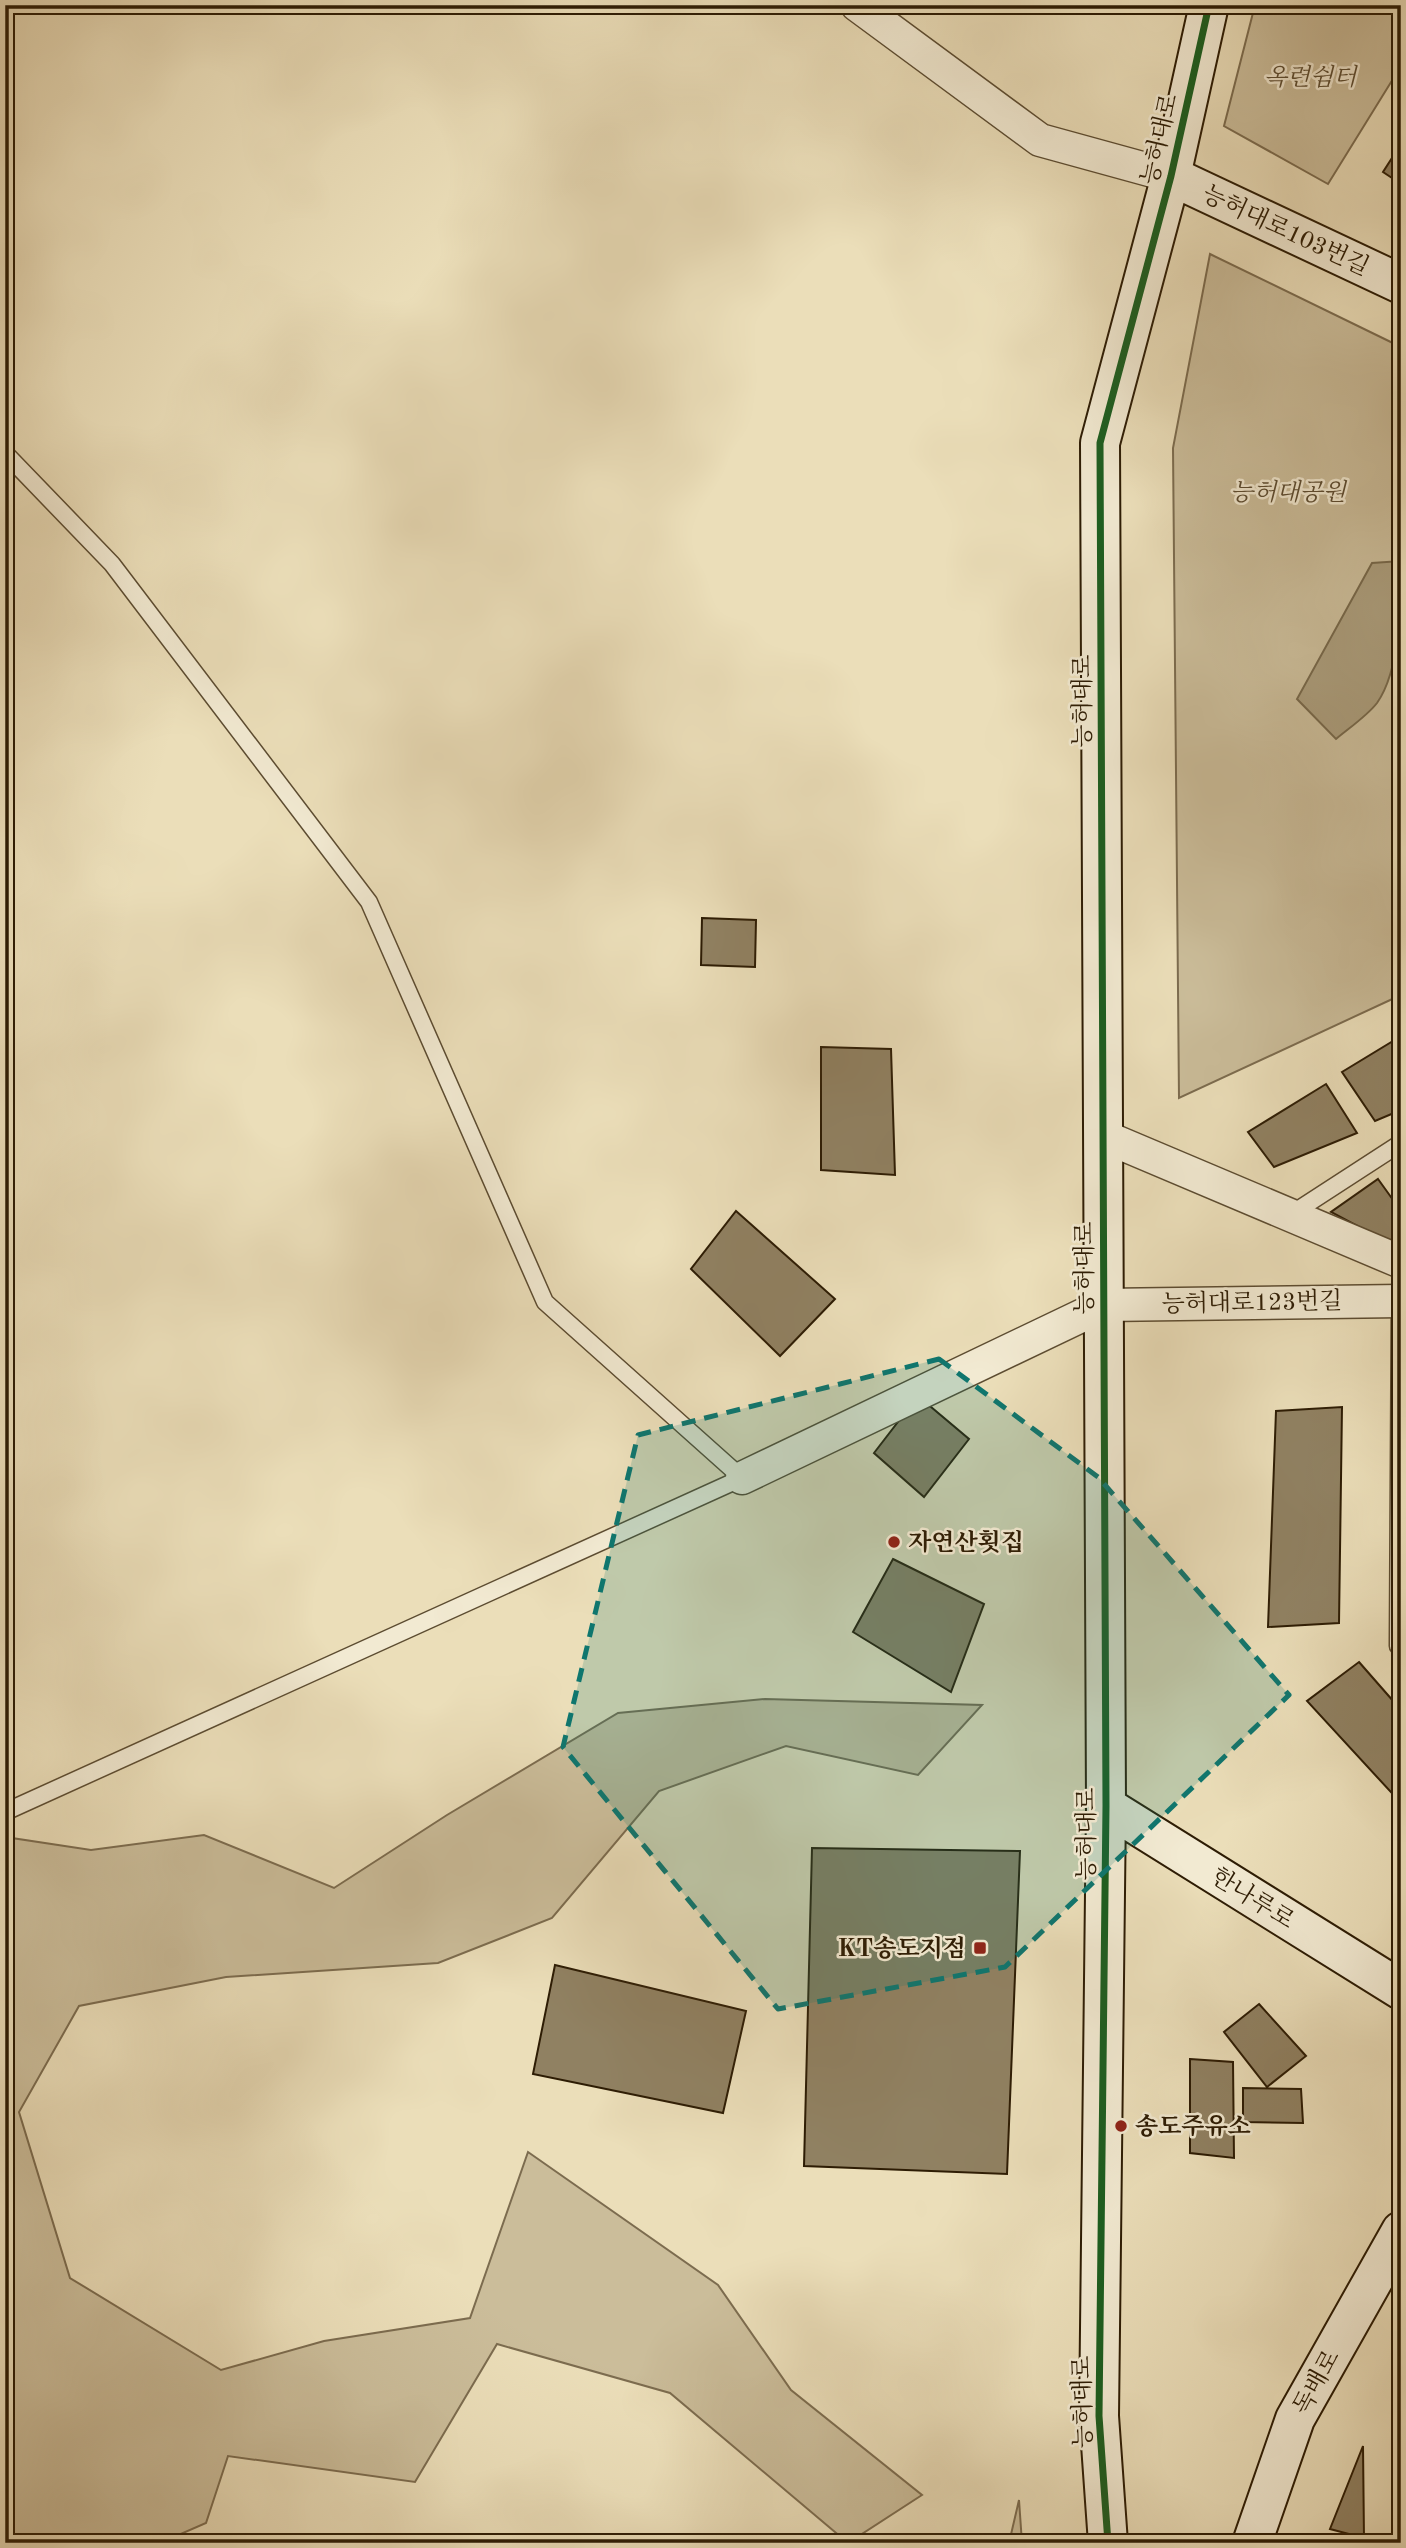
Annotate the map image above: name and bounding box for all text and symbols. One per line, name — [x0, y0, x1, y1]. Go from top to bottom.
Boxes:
park label: 옥련쉼터 — [1264, 64, 1358, 91]
street label: 능허대로 — [1137, 91, 1183, 187]
street label: 능허대로103번길 — [1198, 181, 1373, 281]
park label: 능허대공원 — [1230, 479, 1348, 506]
street label: 능허대로 — [1070, 655, 1096, 747]
street label: 능허대로 — [1072, 1222, 1098, 1314]
street label: 능허대로123번길 — [1161, 1288, 1343, 1318]
place label: 자연산횟집 — [908, 1529, 1024, 1556]
marker: 자연산횟집 — [886, 1534, 902, 1550]
street label: 능허대로 — [1074, 1788, 1100, 1880]
street label: 한나루로 — [1206, 1863, 1299, 1934]
place label: KT송도지점 — [838, 1935, 966, 1962]
marker: KT송도지점 — [972, 1940, 988, 1956]
place label: 송도주유소 — [1135, 2113, 1251, 2140]
marker: 송도주유소 — [1113, 2118, 1129, 2134]
street label: 독배로 — [1289, 2346, 1345, 2419]
street label: 능허대로 — [1069, 2355, 1097, 2449]

